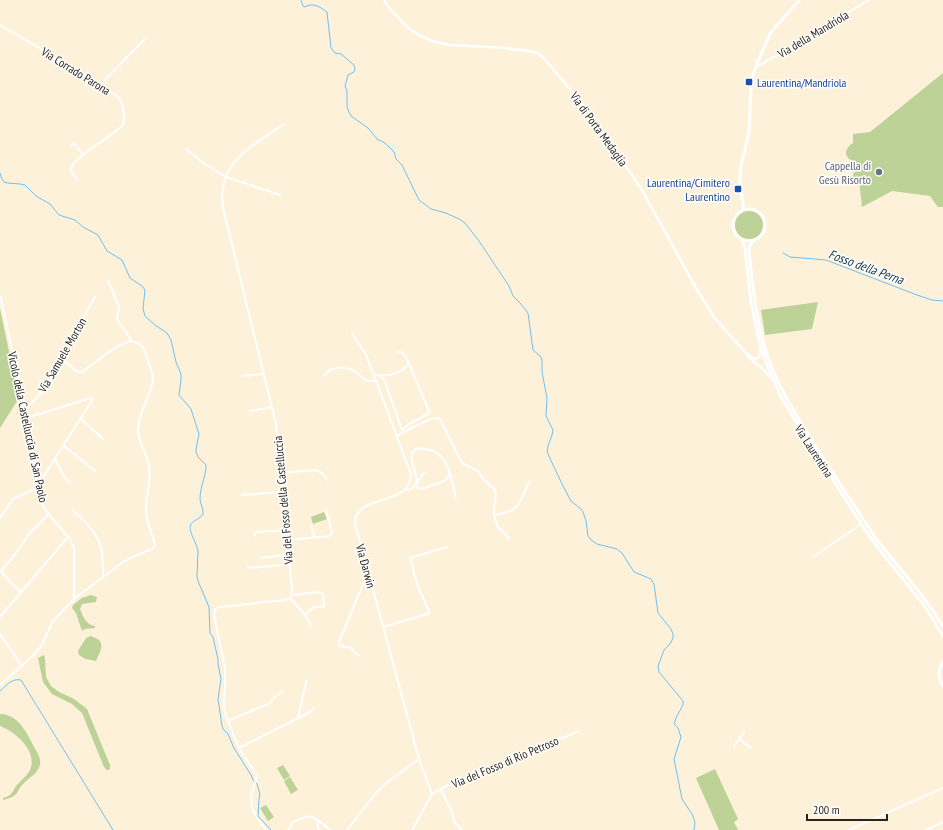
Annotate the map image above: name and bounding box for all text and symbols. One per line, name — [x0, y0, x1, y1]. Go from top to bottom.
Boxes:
street label: Via della Mandriola — [774, 7, 851, 62]
street label: Via Corrado Parona — [38, 43, 113, 98]
place label: Laurentina/Mandriola — [757, 75, 847, 90]
marker: Laurentina/Mandriola — [744, 77, 754, 87]
street label: Via di Porta Medaglia — [566, 88, 631, 169]
place label: Cappella di Gesù Risorto — [819, 158, 871, 187]
marker: Cappella di Gesù Risorto — [874, 167, 884, 177]
place label: Laurentina/Cimitero Laurentino — [647, 175, 730, 204]
marker: Laurentina/Cimitero Laurentino — [733, 184, 743, 194]
water label: Fosso della Perna — [826, 246, 907, 289]
street label: Via Samuele Morton — [34, 315, 89, 396]
street label: Vicolo della Castelluccia di San Paolo — [4, 349, 51, 504]
street label: Via Laurentina — [791, 421, 837, 480]
street label: Via del Fosso della Castelluccia — [270, 435, 296, 566]
street label: Via Darwin — [353, 541, 379, 590]
street label: Via del Fosso di Rio Petroso — [448, 733, 561, 792]
scale bar — [807, 796, 887, 822]
text: 200 m — [813, 802, 840, 817]

